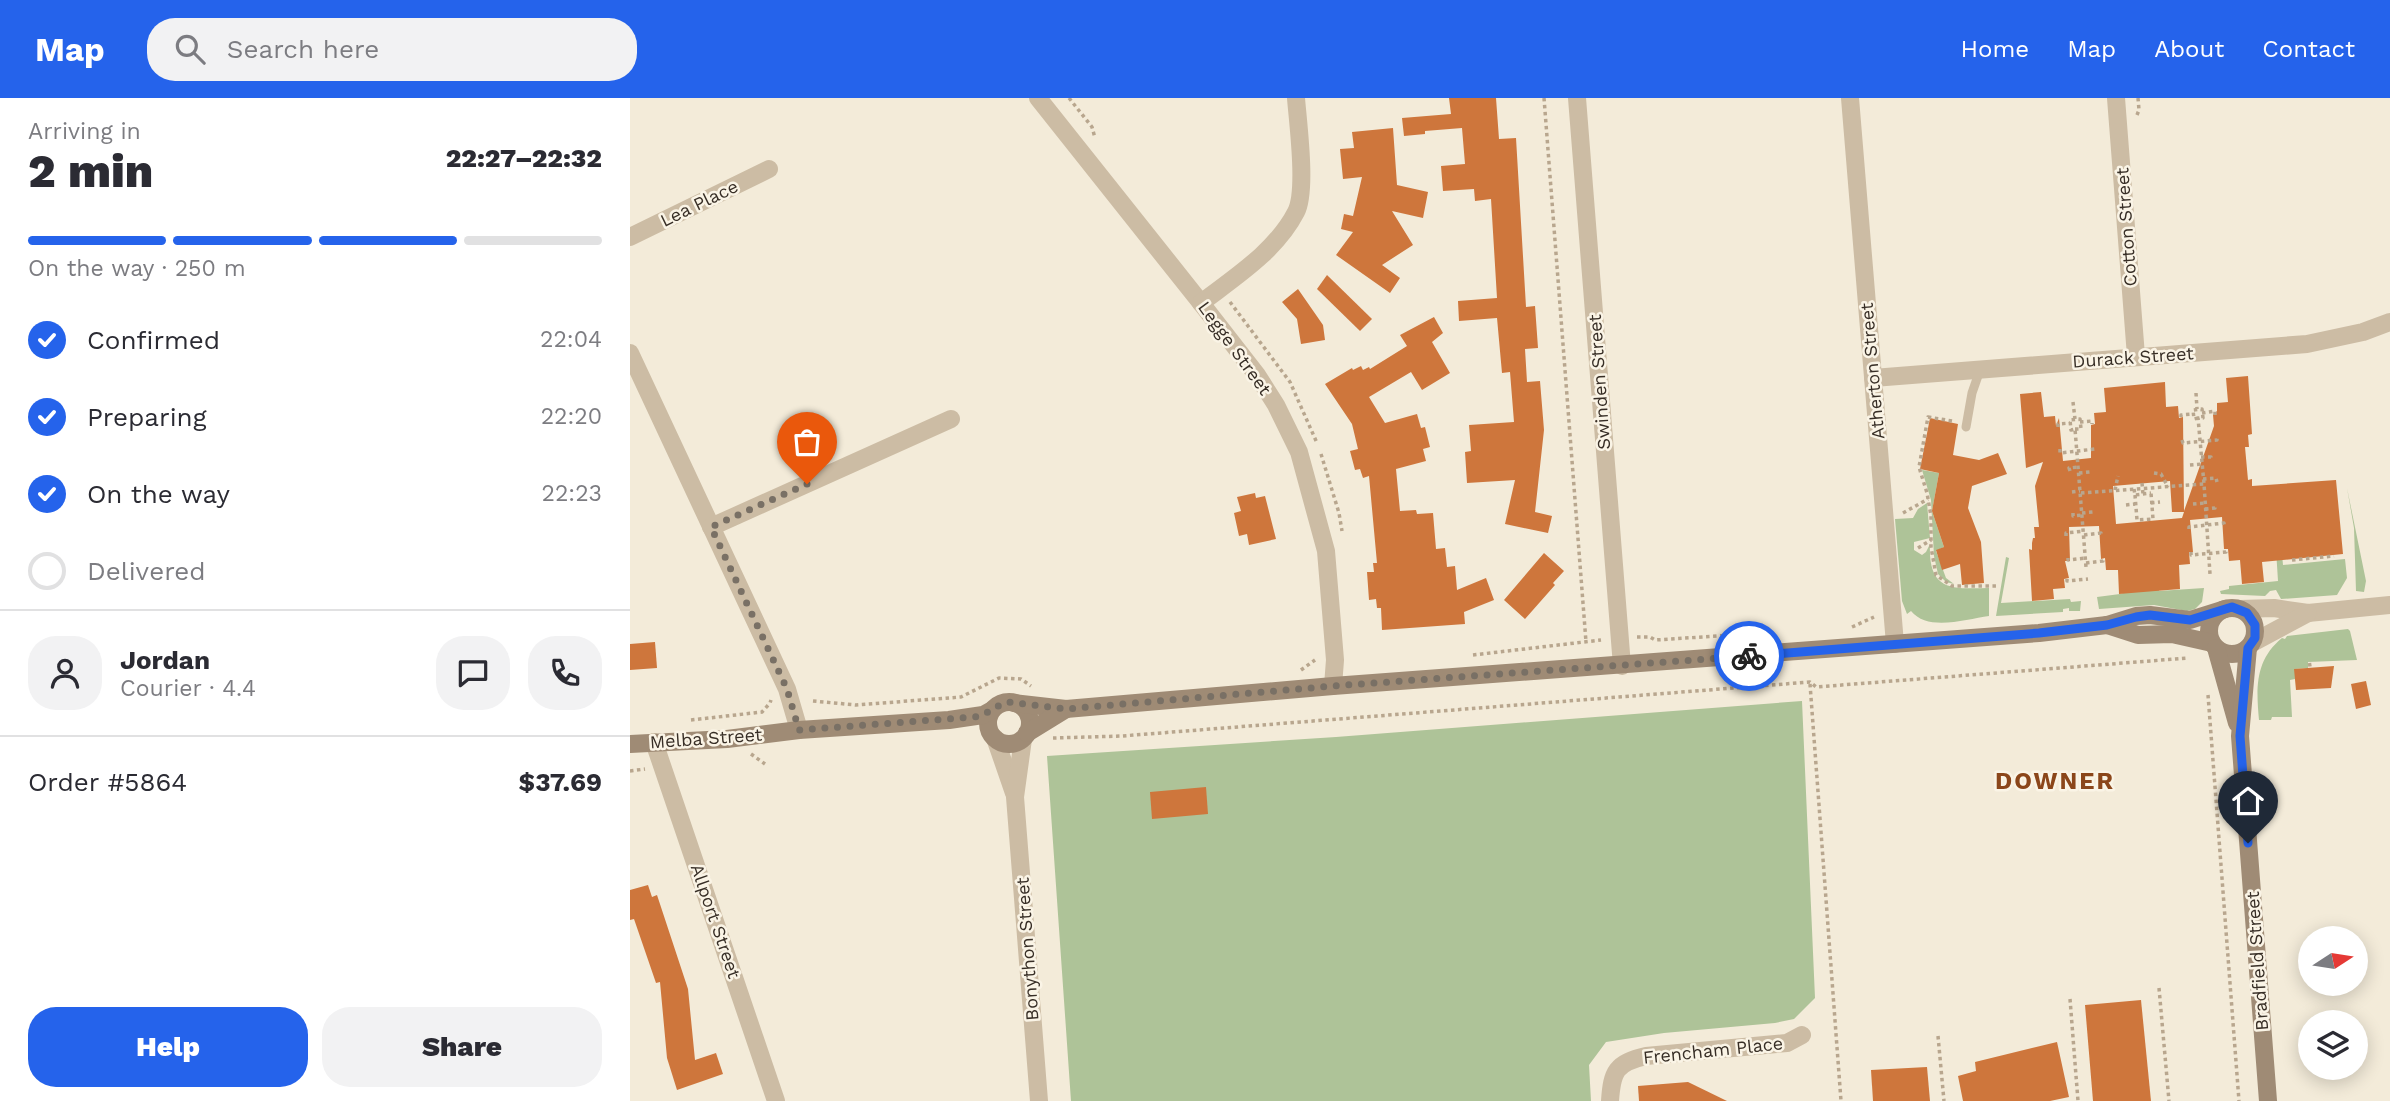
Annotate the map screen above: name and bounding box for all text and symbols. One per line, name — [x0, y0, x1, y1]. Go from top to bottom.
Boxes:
search box — [147, 18, 637, 81]
text: Map — [35, 30, 105, 69]
icon: search — [171, 30, 209, 68]
text: Search here — [227, 34, 379, 64]
text: Home — [1961, 35, 2029, 63]
text: Map — [2067, 35, 2116, 63]
text: About — [2154, 35, 2224, 63]
text: Contact — [2262, 35, 2355, 63]
text: Arriving in — [28, 118, 141, 145]
text: 22:27–22:32 — [446, 143, 602, 173]
text: 2 min — [28, 144, 153, 198]
street label: Cotton Street — [2111, 166, 2141, 287]
street label: Lea Place — [657, 175, 741, 231]
text: On the way · 250 m — [28, 255, 246, 282]
street label: Legge Street — [1194, 297, 1276, 399]
street label: Atherton Street — [1856, 301, 1888, 440]
street label: Swinden Street — [1584, 313, 1614, 450]
icon: check — [28, 321, 66, 359]
text: Confirmed — [87, 325, 220, 355]
text: 22:04 — [540, 326, 602, 353]
street label: Durack Street — [2072, 342, 2195, 372]
icon: check — [28, 398, 66, 436]
text: Preparing — [87, 402, 207, 432]
text: 22:20 — [541, 403, 602, 430]
pin — [777, 412, 837, 484]
icon: bag — [788, 423, 826, 461]
icon: check — [28, 475, 66, 513]
text: On the way — [87, 479, 230, 509]
text: 22:23 — [542, 480, 602, 507]
text: Delivered — [87, 556, 206, 586]
courier — [1714, 621, 1784, 691]
button: person — [28, 636, 102, 710]
button: chat — [436, 636, 510, 710]
button: phone — [528, 636, 602, 710]
icon: bike — [1730, 637, 1768, 675]
text: Jordan — [120, 645, 210, 675]
text: Courier · 4.4 — [120, 675, 256, 702]
street label: Melba Street — [649, 724, 763, 752]
text: Order #5864 — [28, 767, 187, 797]
text: $37.69 — [519, 767, 602, 797]
district label: DOWNER — [1995, 767, 2115, 795]
pin — [2218, 771, 2278, 843]
icon: home — [2229, 782, 2267, 820]
street label: Allport Street — [687, 861, 746, 981]
street label: Bonython Street — [1011, 876, 1042, 1021]
street label: Bradfield Street — [2242, 890, 2272, 1031]
north arrow — [2298, 926, 2368, 996]
map controls — [2298, 926, 2368, 1080]
button: Help — [28, 1007, 308, 1087]
button: Share — [322, 1007, 602, 1087]
button: layers — [2298, 1010, 2368, 1080]
street label: Frencham Place — [1642, 1032, 1784, 1068]

